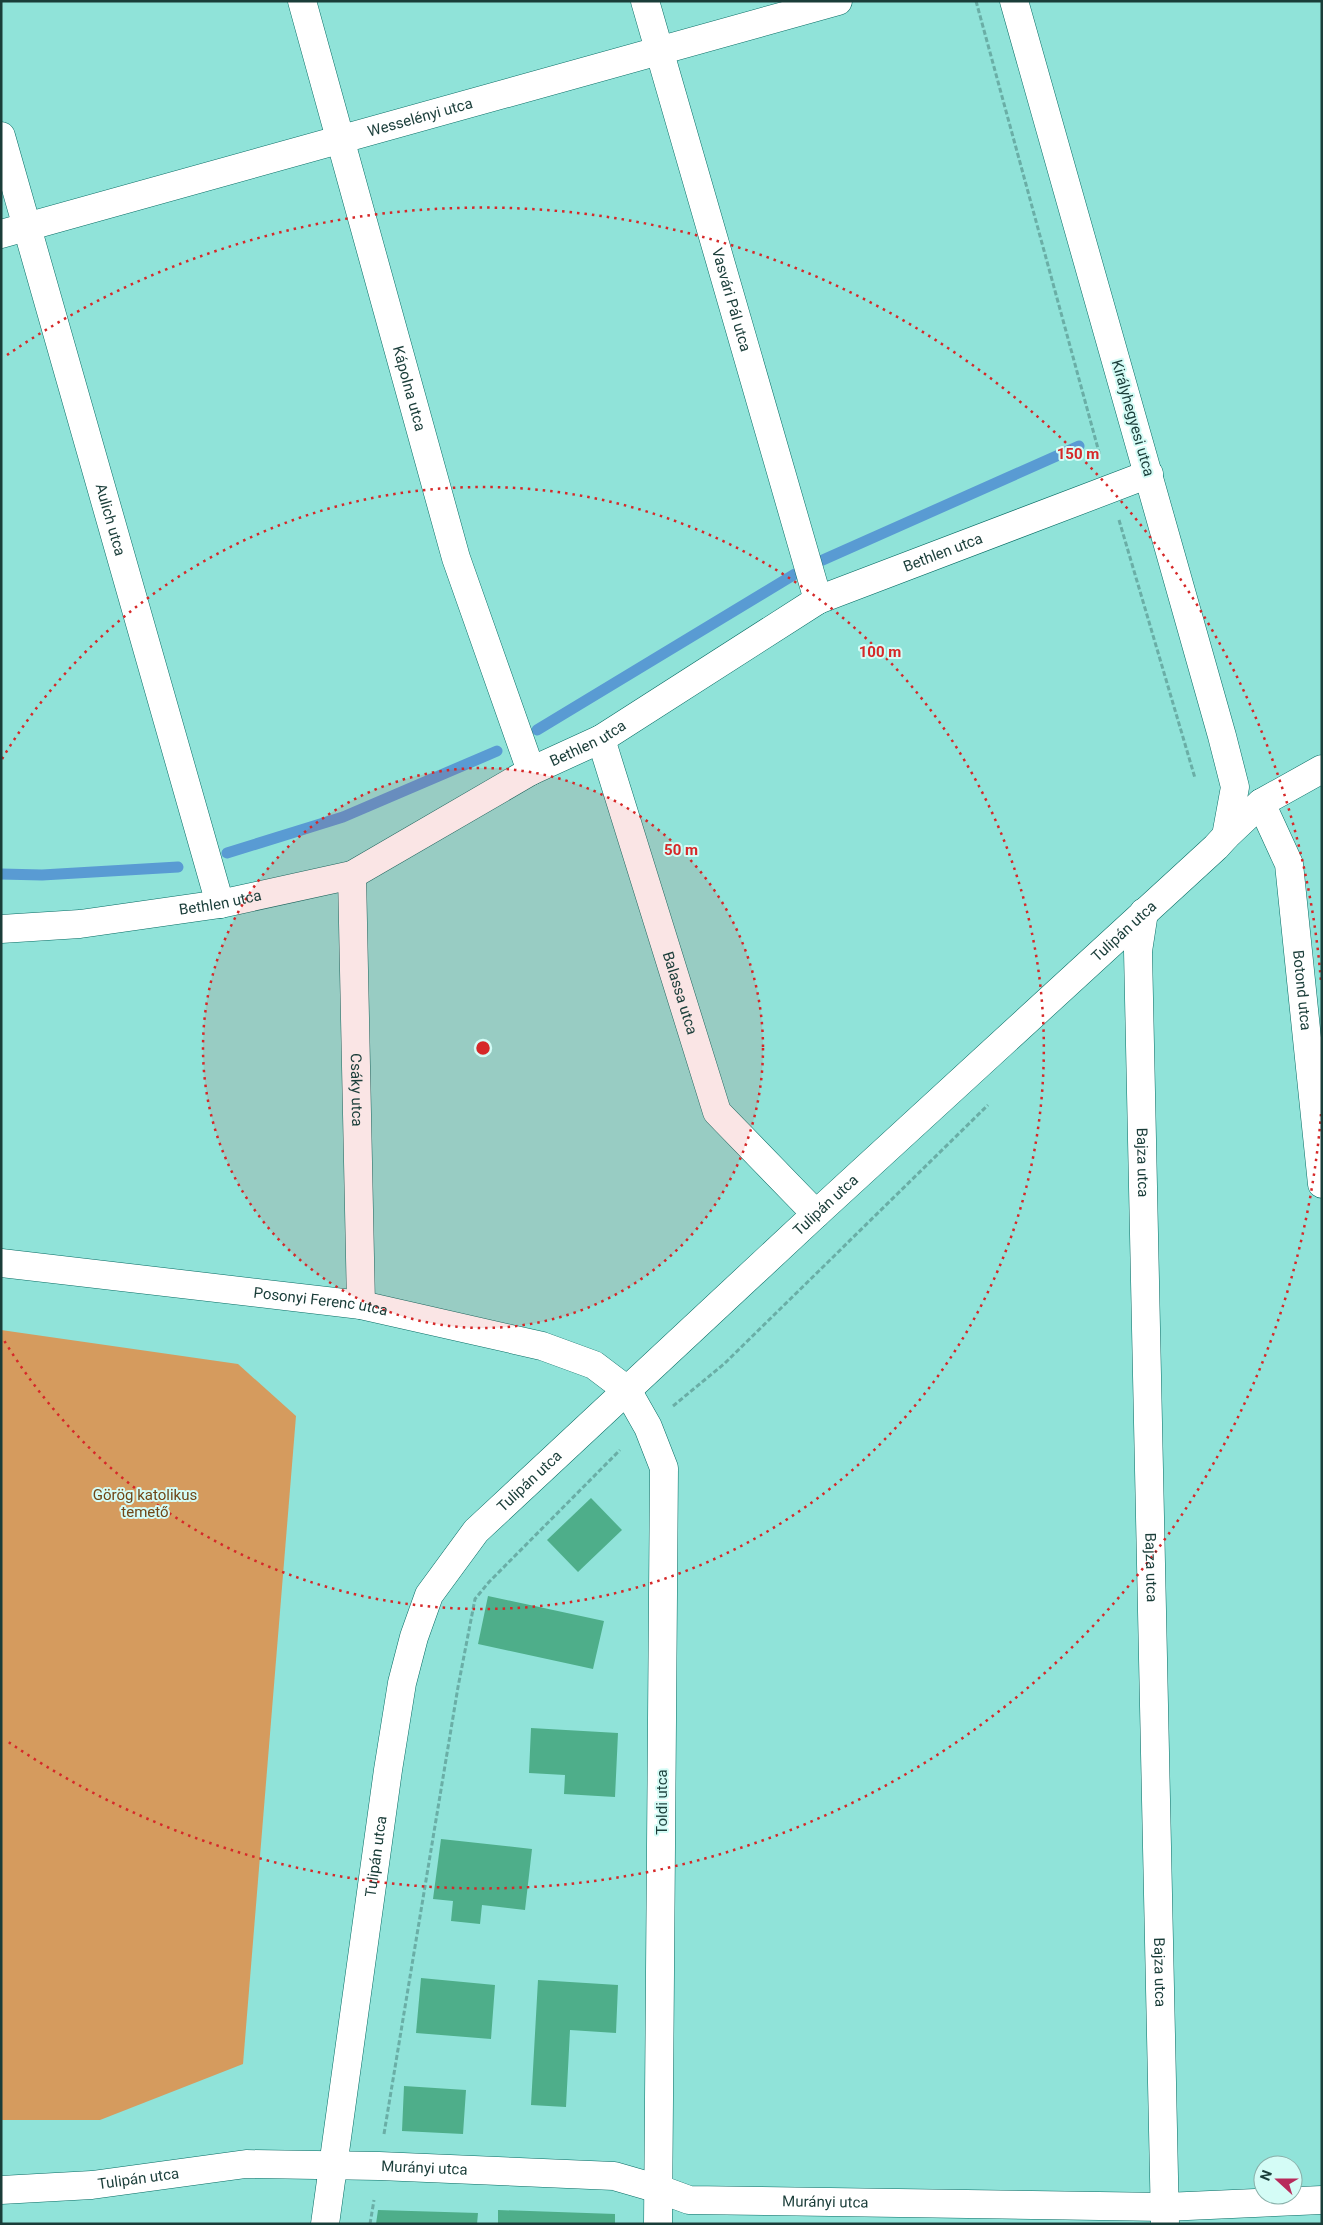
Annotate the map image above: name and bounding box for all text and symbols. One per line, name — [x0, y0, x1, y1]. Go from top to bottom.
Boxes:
street label: Wesselényi utca — [366, 94, 475, 141]
street label: Vasvári Pál utca — [708, 246, 755, 354]
street label: Kápolna utca — [389, 344, 429, 433]
street label: Királyhegyesi utca — [1108, 358, 1158, 478]
text: 150 m — [1057, 445, 1099, 463]
street label: Aulich utca — [92, 481, 129, 558]
street label: Bethlen utca — [901, 529, 985, 576]
text: 100 m — [859, 643, 901, 661]
street label: Bethlen utca — [547, 716, 629, 770]
text: 50 m — [664, 841, 698, 859]
street label: Bethlen utca — [178, 886, 263, 919]
street label: Tulipán utca — [1088, 897, 1160, 966]
street label: Balassa utca — [659, 949, 701, 1037]
street label: Botond utca — [1289, 949, 1315, 1031]
centre of rings — [474, 1039, 492, 1057]
street label: Csáky utca — [347, 1053, 366, 1127]
street label: Bajza utca — [1133, 1127, 1152, 1198]
street label: Tulipán utca — [790, 1171, 862, 1239]
street label: Posonyi Ferenc utca — [253, 1284, 389, 1320]
street label: Tulipán utca — [493, 1447, 565, 1516]
park label: Görög katolikus temető — [93, 1486, 197, 1521]
street label: Bajza utca — [1141, 1532, 1161, 1602]
street label: Toldi utca — [653, 1769, 671, 1835]
street label: Tulipán utca — [361, 1815, 391, 1898]
street label: Bajza utca — [1150, 1937, 1169, 2007]
north arrow — [1253, 2155, 1303, 2205]
street label: Murányi utca — [381, 2157, 468, 2179]
street label: Tulipán utca — [97, 2164, 180, 2193]
text: N — [1257, 2168, 1275, 2183]
street label: Murányi utca — [782, 2192, 869, 2212]

